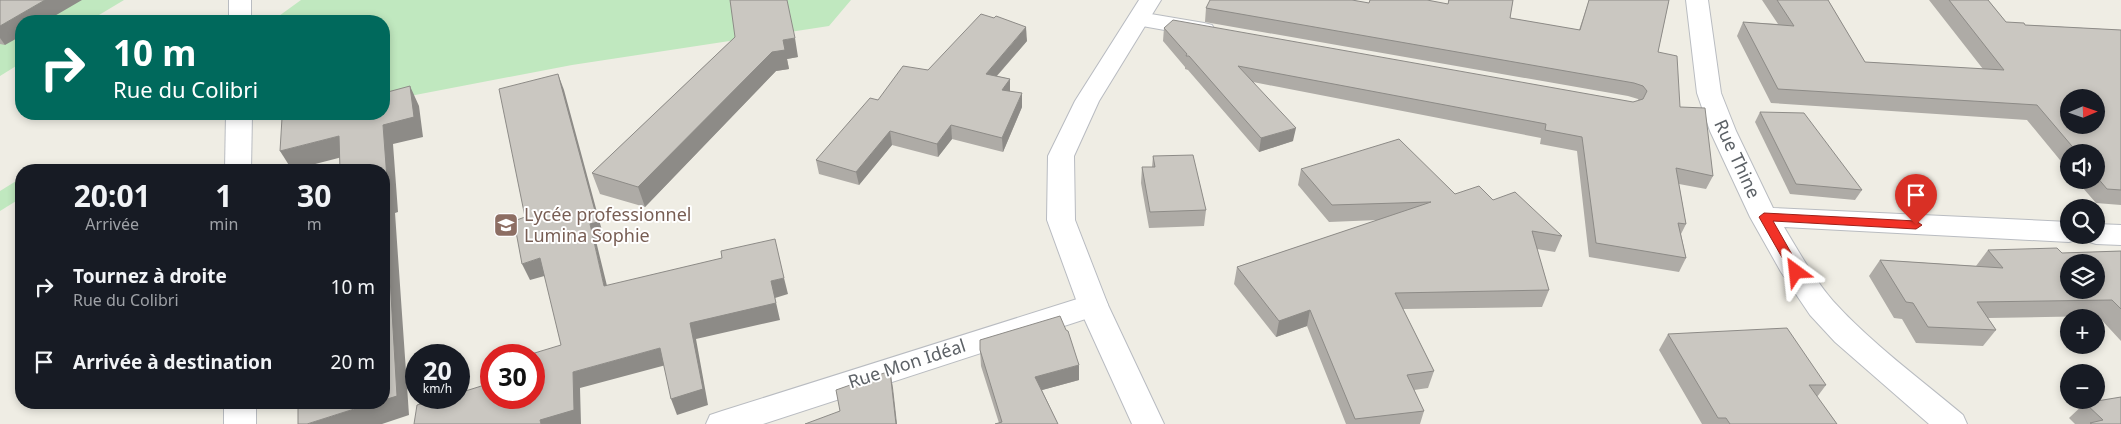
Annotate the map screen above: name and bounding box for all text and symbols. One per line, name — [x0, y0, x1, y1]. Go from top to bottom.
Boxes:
text: 10 m — [113, 29, 196, 76]
icon: right — [30, 35, 95, 100]
text: Rue du Colibri — [113, 74, 258, 104]
north arrow — [2060, 89, 2105, 134]
map controls — [2060, 89, 2105, 409]
street label: Rue Thine — [1709, 115, 1767, 202]
button: sound — [2060, 144, 2105, 189]
pin — [1895, 174, 1937, 225]
text: 20:01 — [74, 175, 151, 216]
text: 1 — [215, 175, 232, 216]
text: 30 — [297, 175, 331, 216]
icon: arrive — [1902, 181, 1930, 209]
button: search — [2060, 199, 2105, 244]
place label: Lycée professionnel Lumina Sophie — [524, 202, 691, 247]
school or university icon: Lycée professionnel Lumina Sophie — [493, 212, 519, 238]
text: Arrivée — [85, 213, 139, 235]
text: min — [209, 213, 238, 235]
text: m — [307, 213, 322, 235]
position arrow — [1769, 245, 1821, 297]
button: layers — [2060, 254, 2105, 299]
text: Tournez à droite — [73, 263, 227, 289]
icon: right — [30, 273, 58, 301]
text: 10 m — [331, 274, 375, 300]
text: Rue du Colibri — [73, 289, 179, 311]
button: + — [2060, 309, 2105, 354]
street label: Rue Mon Idéal — [845, 333, 969, 393]
speed limit sign: 30 — [480, 344, 545, 409]
icon: arrive — [30, 348, 58, 376]
text: Arrivée à destination — [73, 349, 272, 375]
text: 20 m — [331, 349, 375, 375]
text: 20 — [423, 353, 452, 387]
button: − — [2060, 364, 2105, 409]
text: km/h — [423, 380, 452, 397]

